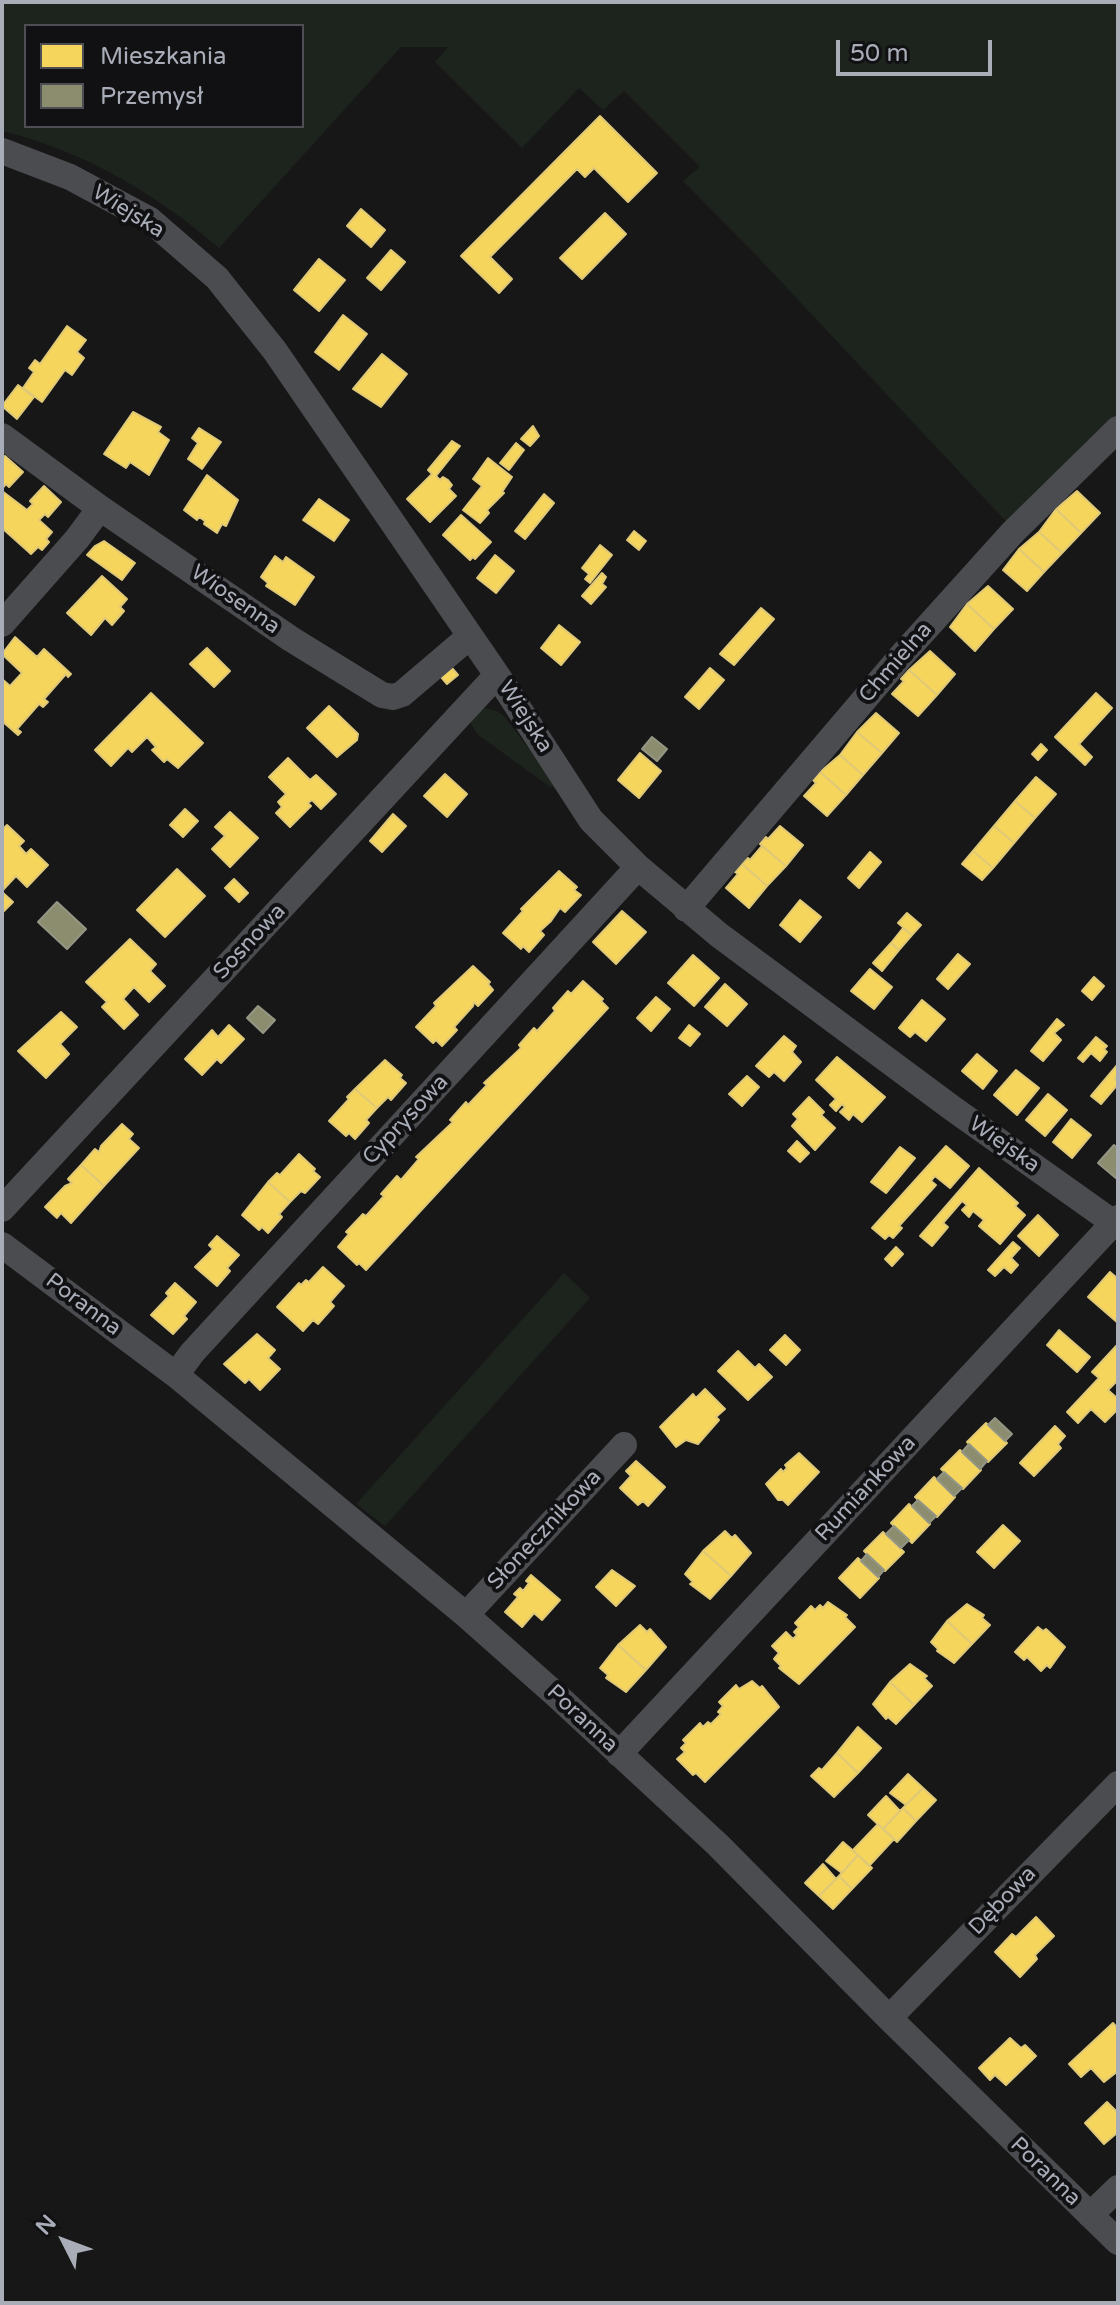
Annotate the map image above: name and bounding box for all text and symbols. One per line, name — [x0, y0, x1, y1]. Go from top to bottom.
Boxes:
legend — [24, 24, 304, 128]
scale bar — [840, 24, 996, 74]
text: 50 m — [850, 39, 908, 68]
text: Mieszkania — [100, 42, 226, 71]
text: Przemysł — [100, 82, 203, 111]
street label: Wiejska — [87, 180, 169, 244]
street label: Wiosenna — [185, 560, 285, 640]
street label: Chmielna — [854, 617, 938, 709]
street label: Wiejska — [492, 676, 558, 758]
street label: Sosnowa — [208, 899, 292, 985]
street label: Cyprysowa — [358, 1069, 454, 1171]
street label: Wiejska — [964, 1111, 1044, 1179]
street label: Poranna — [40, 1268, 126, 1342]
street label: Rumiankowa — [810, 1431, 922, 1547]
street label: Słonecznikowa — [483, 1464, 607, 1596]
street label: Poranna — [541, 1679, 623, 1759]
street label: Dębowa — [964, 1861, 1042, 1941]
street label: Poranna — [1004, 2132, 1086, 2212]
north arrow — [24, 2201, 104, 2281]
text: N — [31, 2210, 62, 2240]

